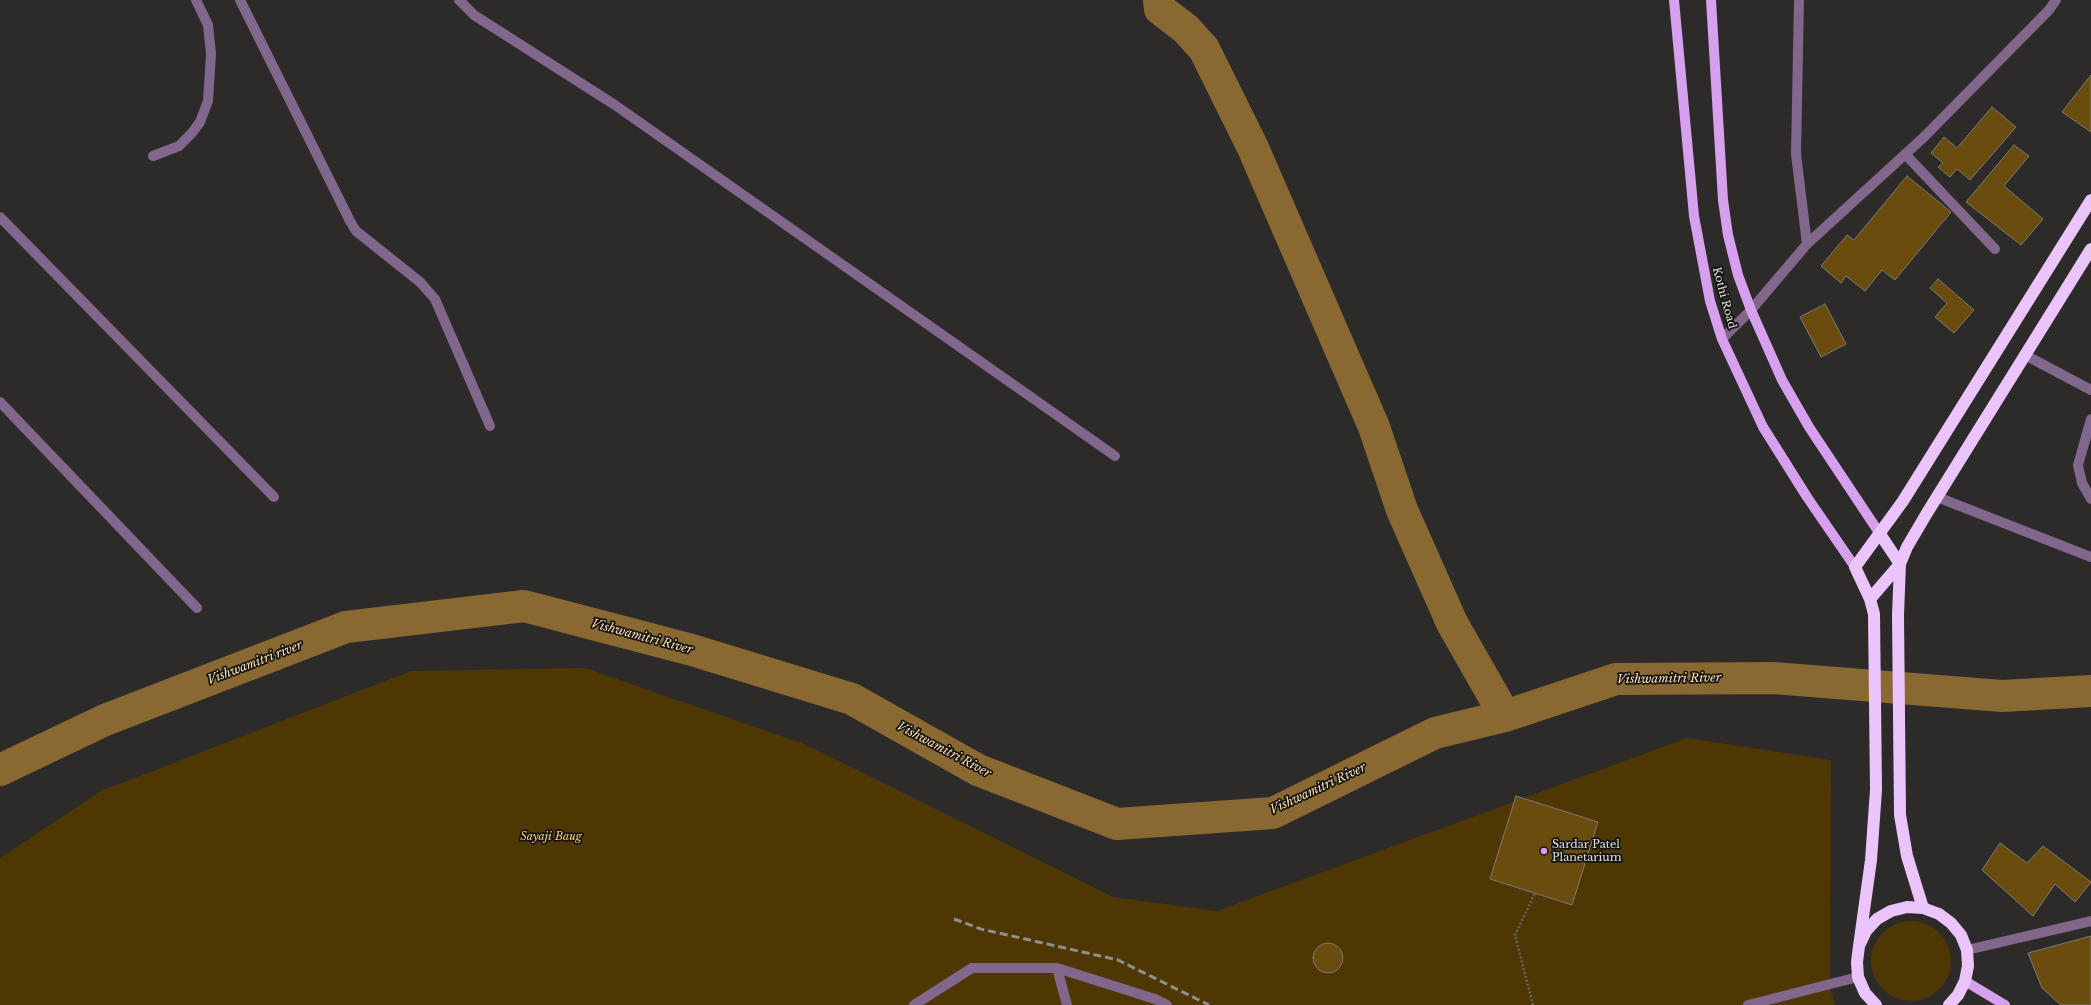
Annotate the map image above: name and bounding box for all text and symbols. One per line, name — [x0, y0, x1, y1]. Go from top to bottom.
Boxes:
street label: Kothi Road — [1709, 266, 1739, 330]
water label: Vishwamitri River — [590, 617, 694, 657]
water label: Vishwamitri river — [205, 638, 305, 688]
water label: Vishwamitri River — [1617, 671, 1721, 687]
water label: Vishwamitri River — [895, 719, 993, 781]
water label: Vishwamitri River — [1268, 760, 1368, 818]
park label: Sayaji Baug — [520, 830, 582, 844]
place label: Sardar Patel Planetarium — [1552, 838, 1622, 864]
marker: Sardar Patel Planetarium — [1539, 846, 1549, 856]

